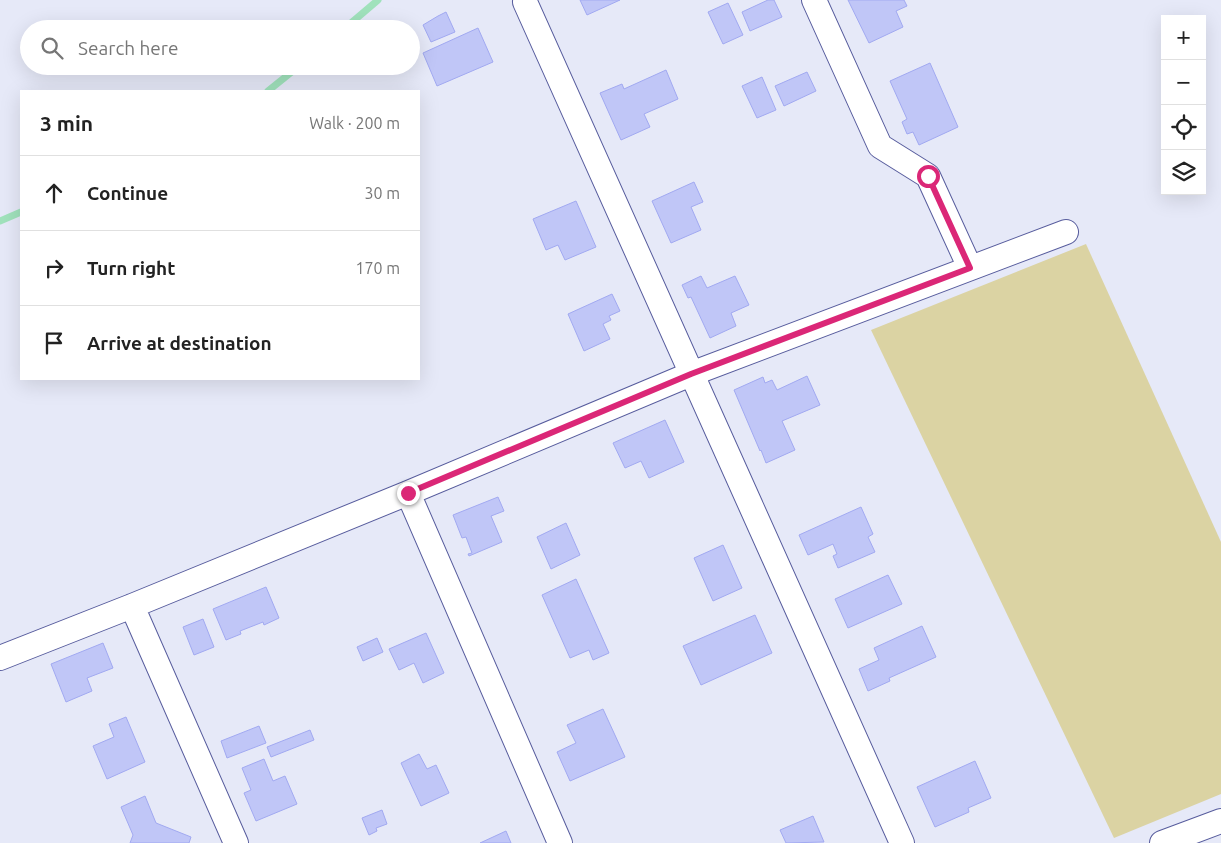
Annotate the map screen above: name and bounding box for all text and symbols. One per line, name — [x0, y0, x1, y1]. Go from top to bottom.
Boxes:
map controls — [1161, 15, 1206, 195]
button: + — [1161, 15, 1206, 60]
search box — [20, 20, 420, 75]
icon: search — [38, 34, 66, 62]
text: Search here — [78, 37, 178, 59]
button: − — [1161, 60, 1206, 105]
button: locate — [1161, 105, 1206, 150]
text: 3 min — [40, 111, 93, 135]
text: Walk · 200 m — [309, 114, 400, 132]
button: layers — [1161, 150, 1206, 195]
route start — [917, 165, 940, 188]
icon: ahead — [40, 179, 68, 207]
text: Continue — [87, 182, 168, 204]
text: 30 m — [364, 184, 400, 202]
icon: right — [40, 254, 68, 282]
text: Turn right — [87, 257, 175, 279]
text: 170 m — [355, 259, 400, 277]
icon: arrive — [40, 329, 68, 357]
text: Arrive at destination — [87, 332, 272, 354]
route end — [397, 482, 420, 505]

